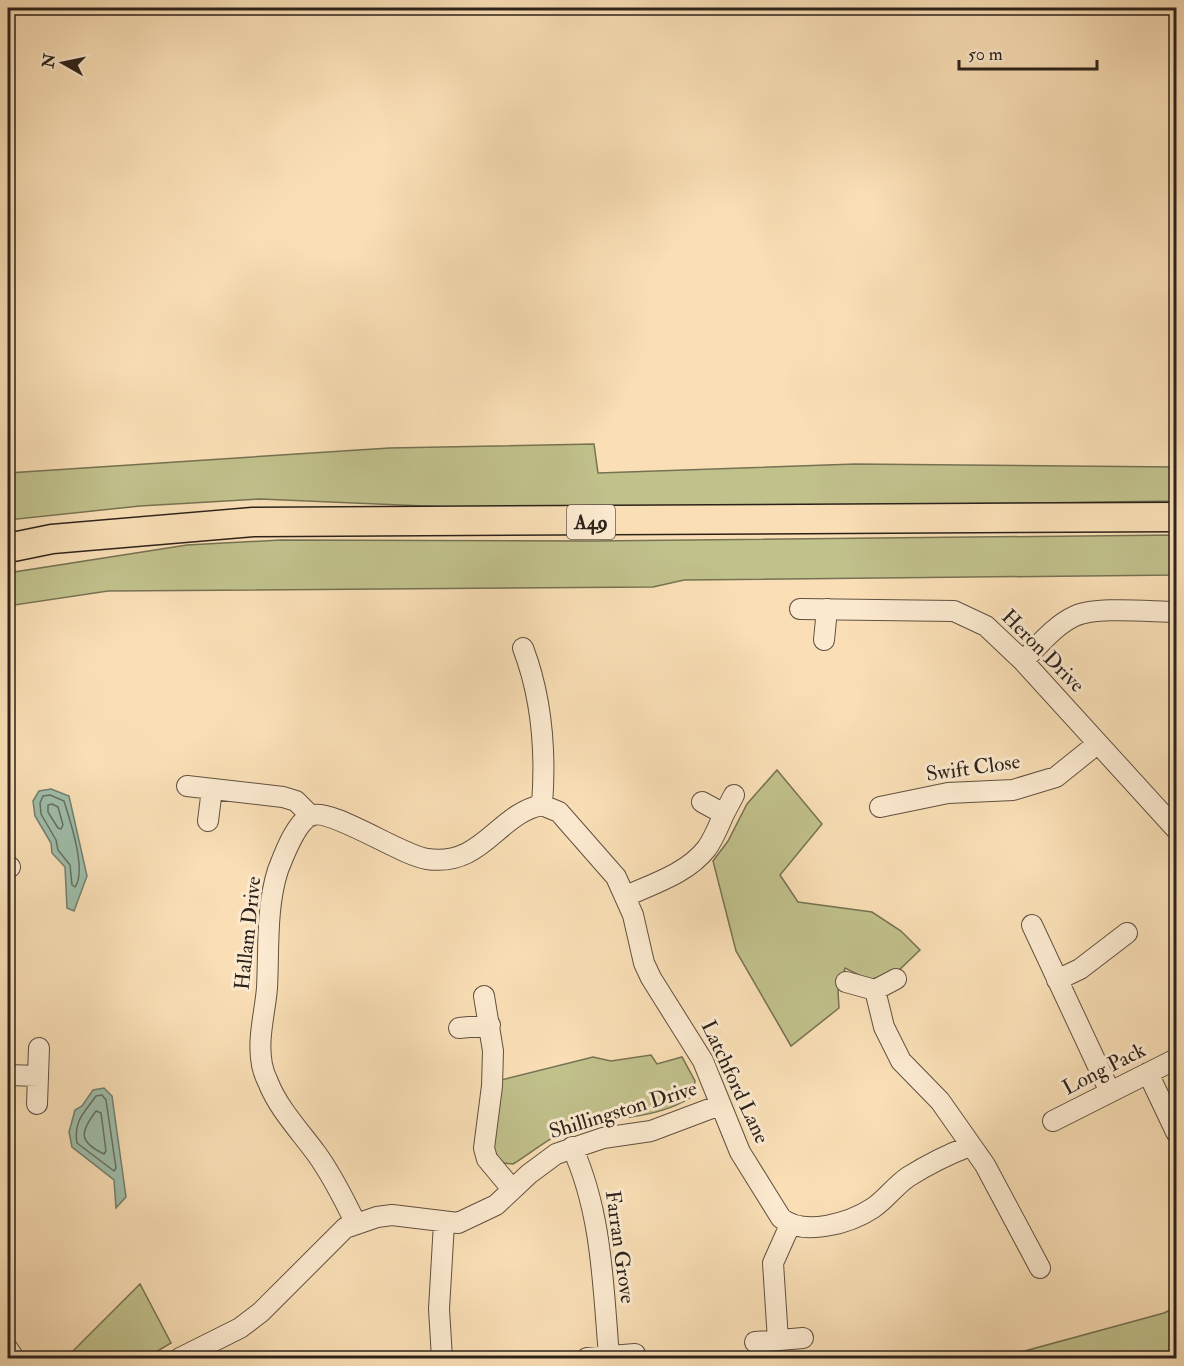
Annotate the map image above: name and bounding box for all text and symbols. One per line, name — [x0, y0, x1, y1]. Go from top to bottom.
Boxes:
north arrow — [33, 33, 93, 93]
scale bar — [959, 33, 1097, 71]
text: 50 m — [968, 43, 1003, 66]
text: N — [38, 52, 60, 70]
road number: A49 — [567, 505, 615, 539]
street label: Heron Drive — [996, 604, 1091, 699]
street label: Swift Close — [924, 748, 1022, 788]
street label: Hallam Drive — [229, 875, 267, 991]
street label: Latchford Lane — [695, 1016, 775, 1148]
street label: Long Pack — [1058, 1037, 1150, 1101]
street label: Shillingston Drive — [546, 1075, 700, 1145]
street label: Farran Grove — [599, 1189, 641, 1305]

